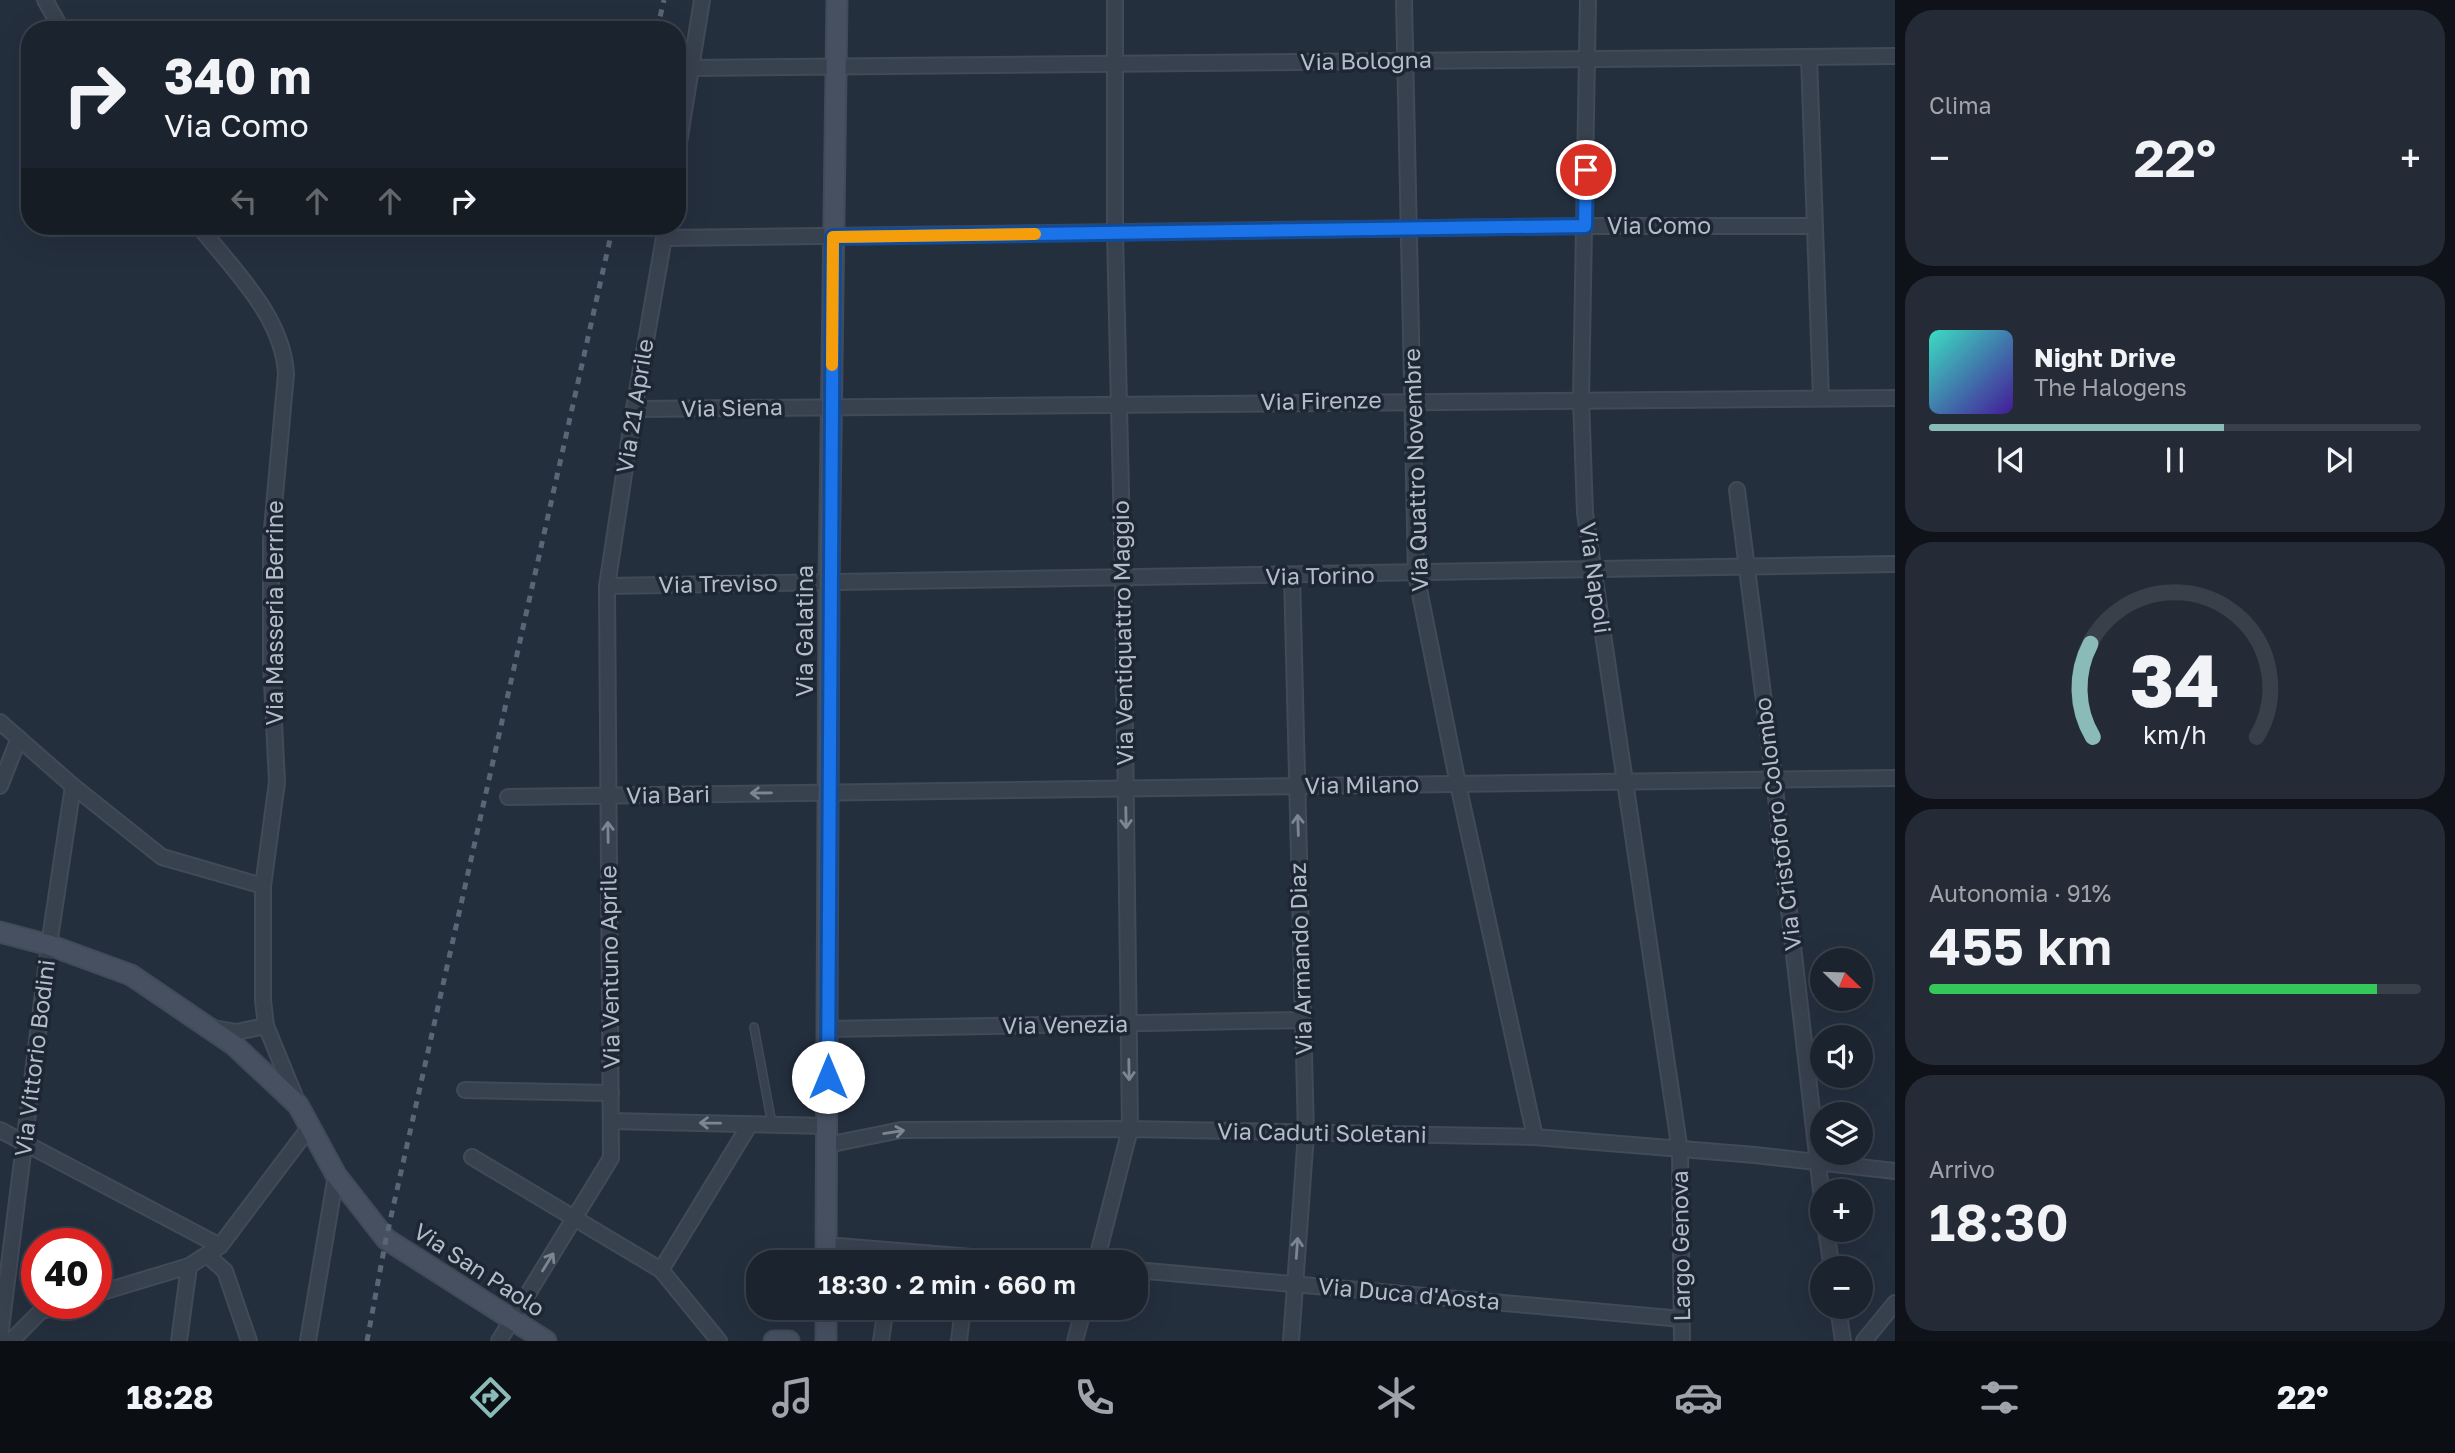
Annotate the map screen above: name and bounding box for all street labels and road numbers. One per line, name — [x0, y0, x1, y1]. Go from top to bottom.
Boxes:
street label: Via Bologna — [1300, 45, 1432, 75]
street label: Via Como — [1607, 211, 1711, 239]
street label: Via 21 Aprile — [610, 337, 658, 475]
street label: Via Quattro Novembre — [1397, 348, 1433, 592]
street label: Via Firenze — [1260, 385, 1382, 415]
street label: Via Siena — [681, 392, 783, 422]
street label: Via Masseria Berrine — [260, 500, 288, 726]
street label: Via Ventiquattro Maggio — [1106, 500, 1138, 766]
street label: Via Napoli — [1574, 520, 1618, 635]
street label: Via Torino — [1265, 560, 1375, 590]
street label: Via Galatina — [790, 565, 818, 697]
street label: Via Treviso — [658, 568, 778, 598]
street label: Via Cristoforo Colombo — [1748, 696, 1806, 952]
street label: Via Milano — [1304, 769, 1420, 799]
street label: Via Bari — [626, 779, 710, 809]
street label: Via Armando Diaz — [1283, 862, 1317, 1056]
street label: Via Ventuno Aprile — [593, 865, 625, 1069]
street label: Via Vittorio Bodini — [8, 958, 60, 1158]
street label: Via Venezia — [1002, 1009, 1128, 1039]
street label: Via Caduti Soletani — [1217, 1116, 1427, 1148]
street label: Largo Genova — [1665, 1170, 1695, 1322]
street label: Via San Paolo — [409, 1216, 550, 1322]
street label: Via Duca d'Aosta — [1317, 1271, 1501, 1315]

